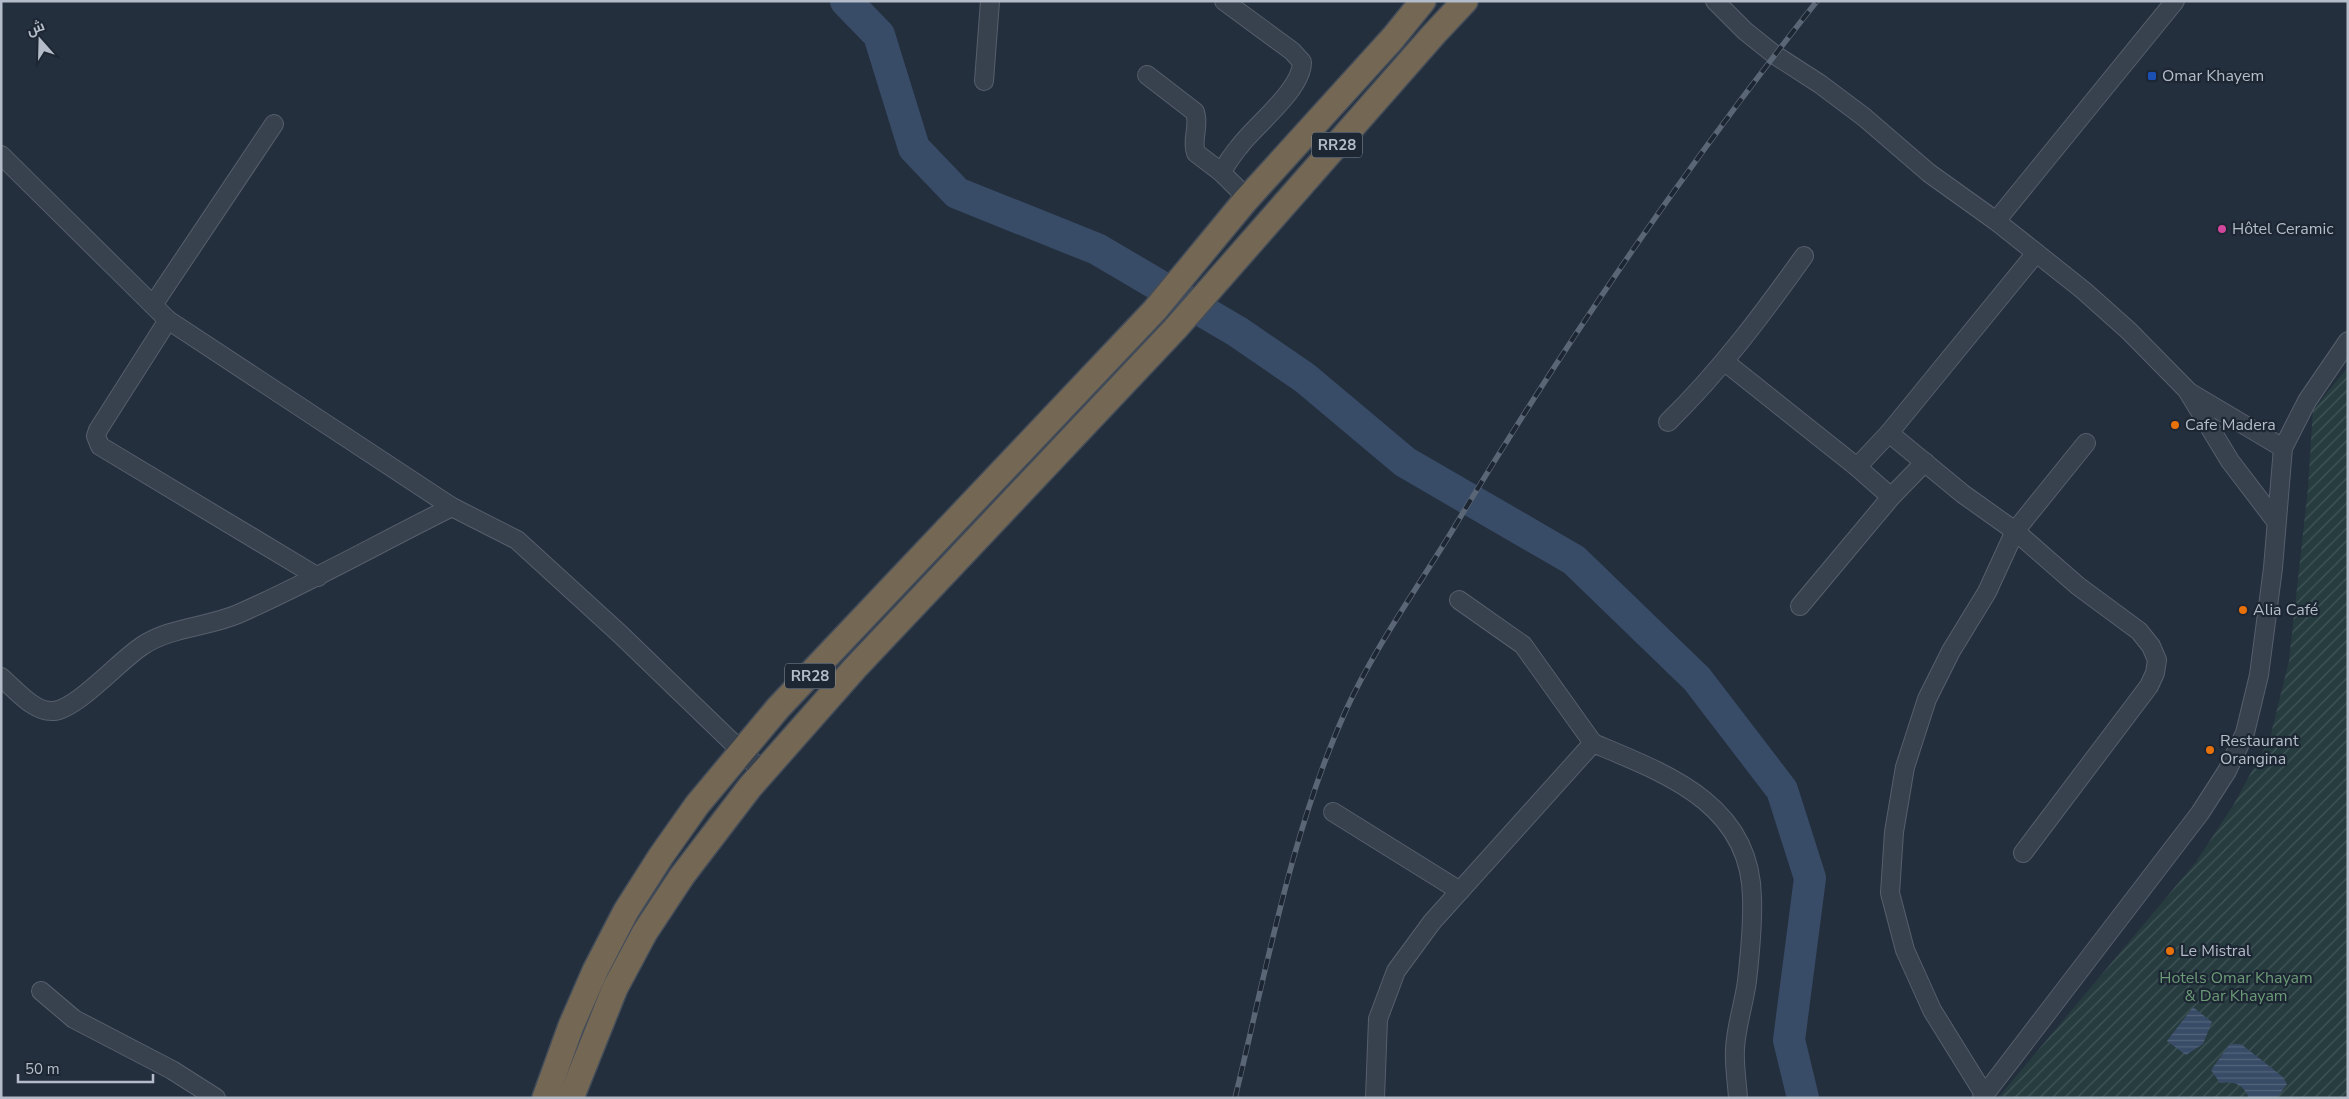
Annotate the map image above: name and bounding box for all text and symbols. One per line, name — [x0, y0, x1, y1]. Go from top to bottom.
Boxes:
north arrow — [15, 15, 65, 65]
text: ش — [24, 16, 47, 40]
place label: Omar Khayem — [2162, 65, 2264, 87]
marker: Omar Khayem — [2146, 70, 2158, 82]
road number: RR28 — [1312, 132, 1362, 158]
place label: Hôtel Ceramic — [2232, 218, 2334, 240]
marker: Hôtel Ceramic — [2216, 223, 2228, 235]
place label: Cafe Madera — [2185, 414, 2276, 436]
marker: Cafe Madera — [2169, 419, 2181, 431]
place label: Alia Café — [2253, 599, 2318, 621]
marker: Alia Café — [2237, 604, 2249, 616]
road number: RR28 — [785, 664, 835, 688]
place label: Restaurant Orangina — [2220, 730, 2299, 770]
marker: Restaurant Orangina — [2204, 744, 2216, 756]
place label: Le Mistral — [2180, 940, 2251, 962]
marker: Le Mistral — [2164, 945, 2176, 957]
park label: Hotels Omar Khayam & Dar Khayam — [2159, 967, 2313, 1007]
scale bar — [18, 1052, 152, 1084]
text: 50 m — [25, 1059, 60, 1079]

